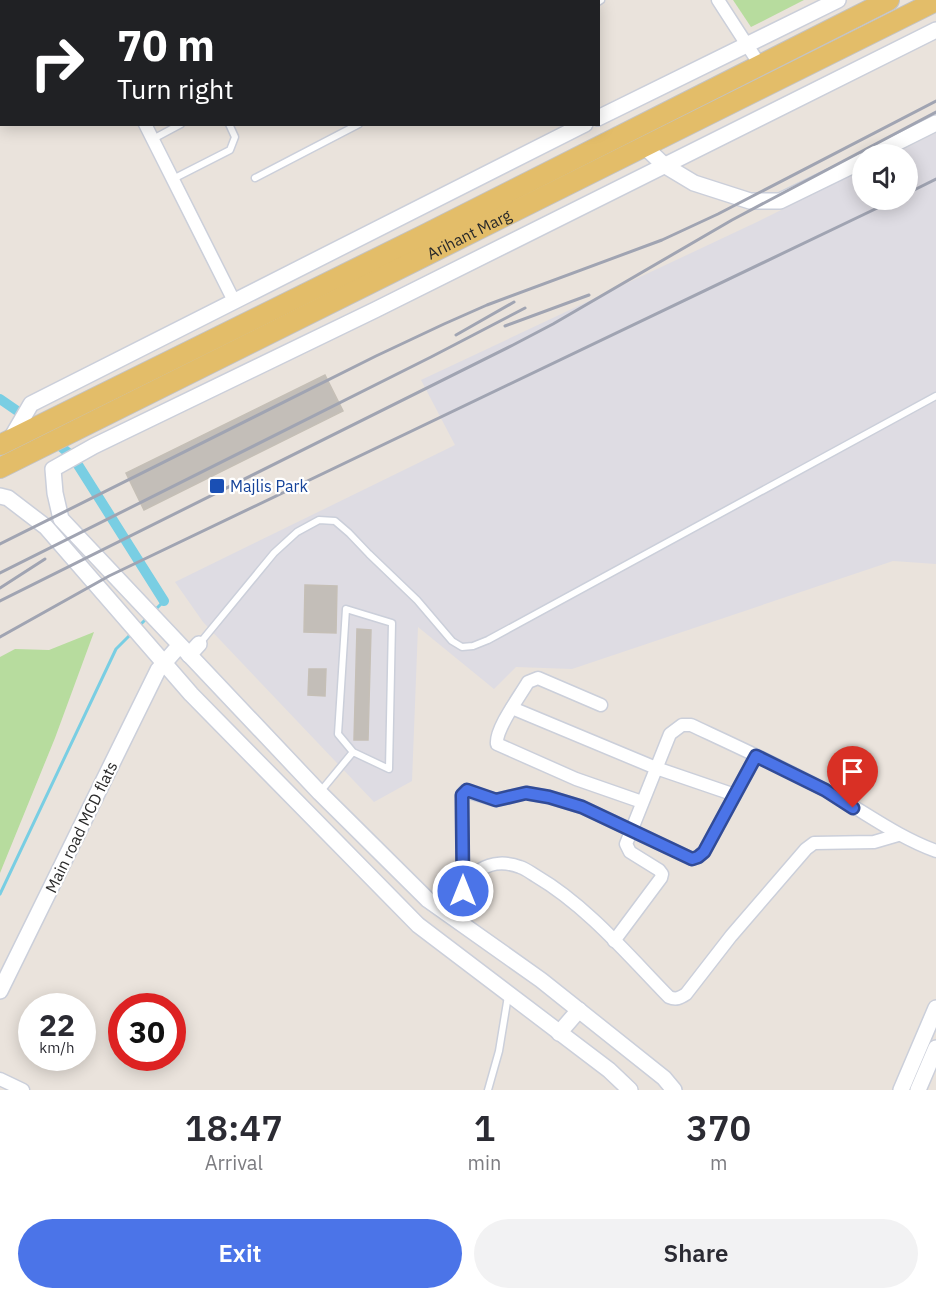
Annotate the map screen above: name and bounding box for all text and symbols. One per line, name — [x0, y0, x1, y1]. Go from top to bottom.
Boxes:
text: 70 m — [117, 18, 215, 73]
icon: right — [18, 24, 96, 102]
text: Turn right — [117, 71, 234, 106]
map controls — [852, 144, 918, 210]
button: sound — [852, 144, 918, 210]
street label: Arihant Marg — [423, 204, 515, 264]
place label: Majlis Park — [230, 476, 308, 496]
marker: Majlis Park — [208, 477, 226, 495]
pin — [827, 746, 878, 808]
icon: arrive — [836, 755, 869, 788]
street label: Main road MCD flats — [41, 758, 121, 896]
position arrow — [431, 859, 495, 923]
speed limit sign: 30 — [108, 993, 186, 1071]
text: 22 — [39, 1005, 75, 1044]
text: km/h — [39, 1038, 75, 1057]
text: 18:47 — [185, 1104, 283, 1151]
text: 1 — [474, 1104, 495, 1151]
text: 370 — [686, 1104, 751, 1151]
text: Arrival — [205, 1149, 263, 1176]
text: min — [468, 1149, 501, 1176]
text: m — [710, 1149, 727, 1176]
button: Exit — [18, 1219, 462, 1288]
button: Share — [474, 1219, 918, 1288]

